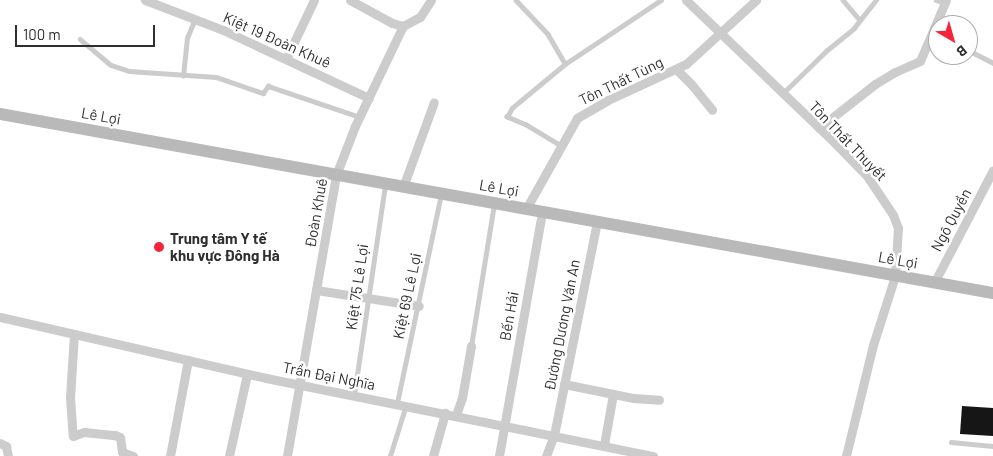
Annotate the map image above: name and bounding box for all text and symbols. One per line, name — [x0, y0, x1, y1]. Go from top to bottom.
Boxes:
street label: Kiệt 19 Đoàn Khuê — [220, 8, 334, 72]
scale bar — [18, 15, 158, 47]
north arrow — [928, 15, 978, 65]
text: 100 m — [23, 25, 61, 43]
text: B — [953, 42, 971, 61]
street label: Tôn Thất Tùng — [576, 53, 666, 109]
street label: Tôn Thất Thuyết — [805, 97, 891, 185]
street label: Lê Lợi — [80, 104, 122, 128]
street label: Lê Lợi — [478, 176, 520, 200]
street label: Đoàn Khuê — [301, 177, 331, 249]
street label: Ngô Quyền — [927, 185, 975, 255]
place label: Trung tâm Y tế khu vực Đông Hà — [170, 229, 280, 264]
marker: Trung tâm Y tế khu vực Đông Hà — [152, 240, 166, 254]
street label: Kiệt 75 Lê Lợi — [342, 243, 372, 331]
street label: Lê Lợi — [877, 248, 919, 272]
street label: Kiệt 69 Lê Lợi — [389, 251, 425, 341]
street label: Đường Dương Văn An — [540, 258, 584, 392]
street label: Bến Hải — [496, 290, 522, 342]
street label: Trần Đại Nghĩa — [281, 358, 377, 394]

